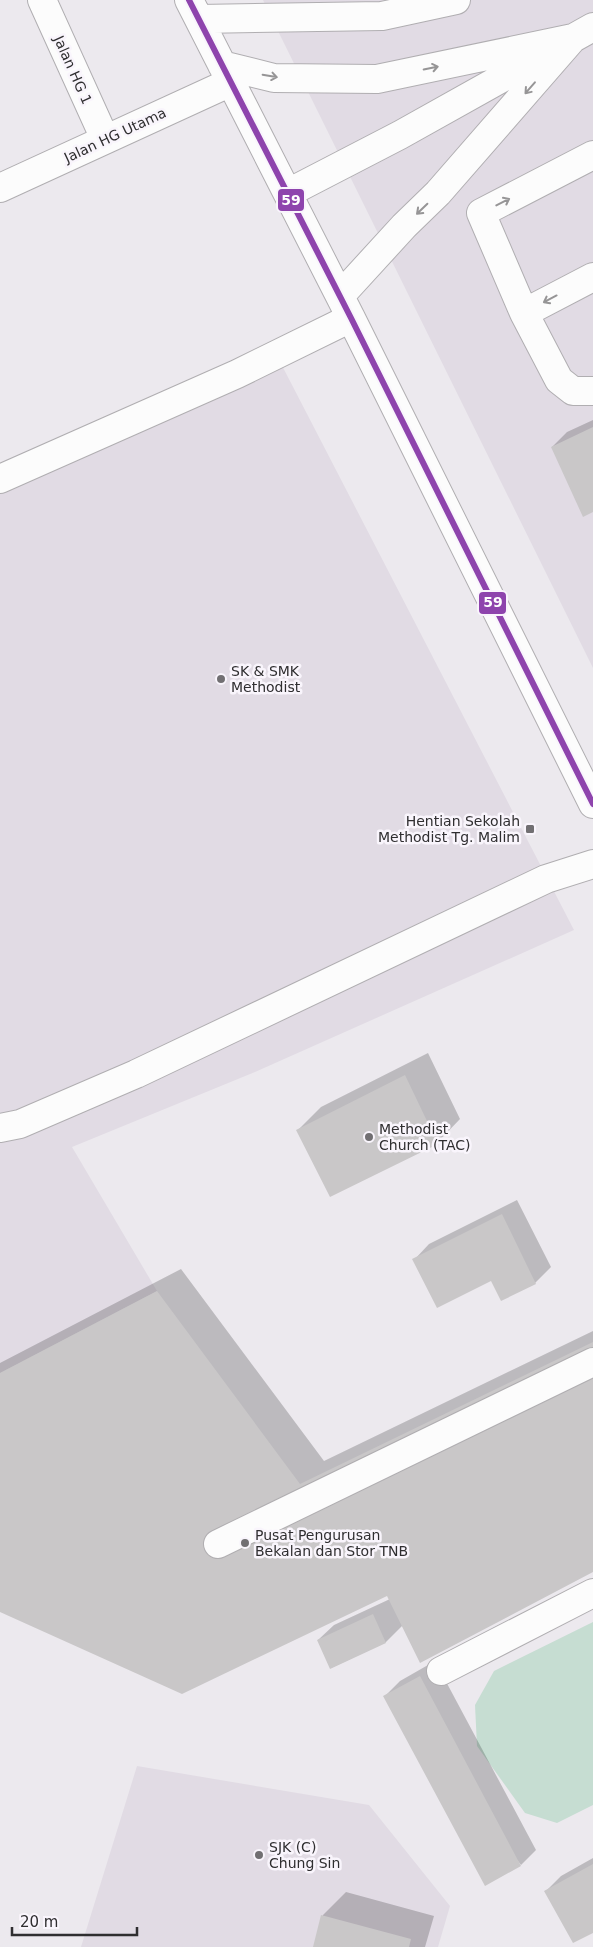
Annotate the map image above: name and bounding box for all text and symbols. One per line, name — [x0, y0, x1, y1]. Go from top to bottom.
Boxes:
street label: Jalan HG 1 — [50, 32, 95, 107]
one-way arrow — [422, 62, 438, 72]
one-way arrow — [261, 72, 277, 82]
one-way arrow — [524, 81, 536, 94]
street label: Jalan HG Utama — [60, 104, 169, 166]
line badge: 59 — [277, 188, 305, 212]
text: 59 — [281, 192, 301, 208]
one-way arrow — [496, 197, 511, 207]
one-way arrow — [416, 203, 428, 215]
one-way arrow — [543, 295, 558, 304]
line badge: 59 — [478, 591, 507, 615]
text: 59 — [483, 594, 503, 610]
place label: SK & SMK Methodist — [231, 663, 301, 695]
marker: SK & SMK Methodist — [215, 673, 227, 685]
place label: Hentian Sekolah Methodist Tg. Malim — [378, 813, 520, 845]
marker: Hentian Sekolah Methodist Tg. Malim — [524, 823, 536, 835]
place label: Methodist Church (TAC) — [379, 1121, 471, 1153]
marker: Methodist Church (TAC) — [363, 1131, 375, 1143]
place label: Pusat Pengurusan Bekalan dan Stor TNB — [255, 1527, 408, 1559]
marker: Pusat Pengurusan Bekalan dan Stor TNB — [239, 1537, 251, 1549]
place label: SJK (C) Chung Sin — [269, 1839, 340, 1871]
marker: SJK (C) Chung Sin — [253, 1849, 265, 1861]
scale bar — [12, 1904, 138, 1936]
text: 20 m — [20, 1913, 58, 1931]

